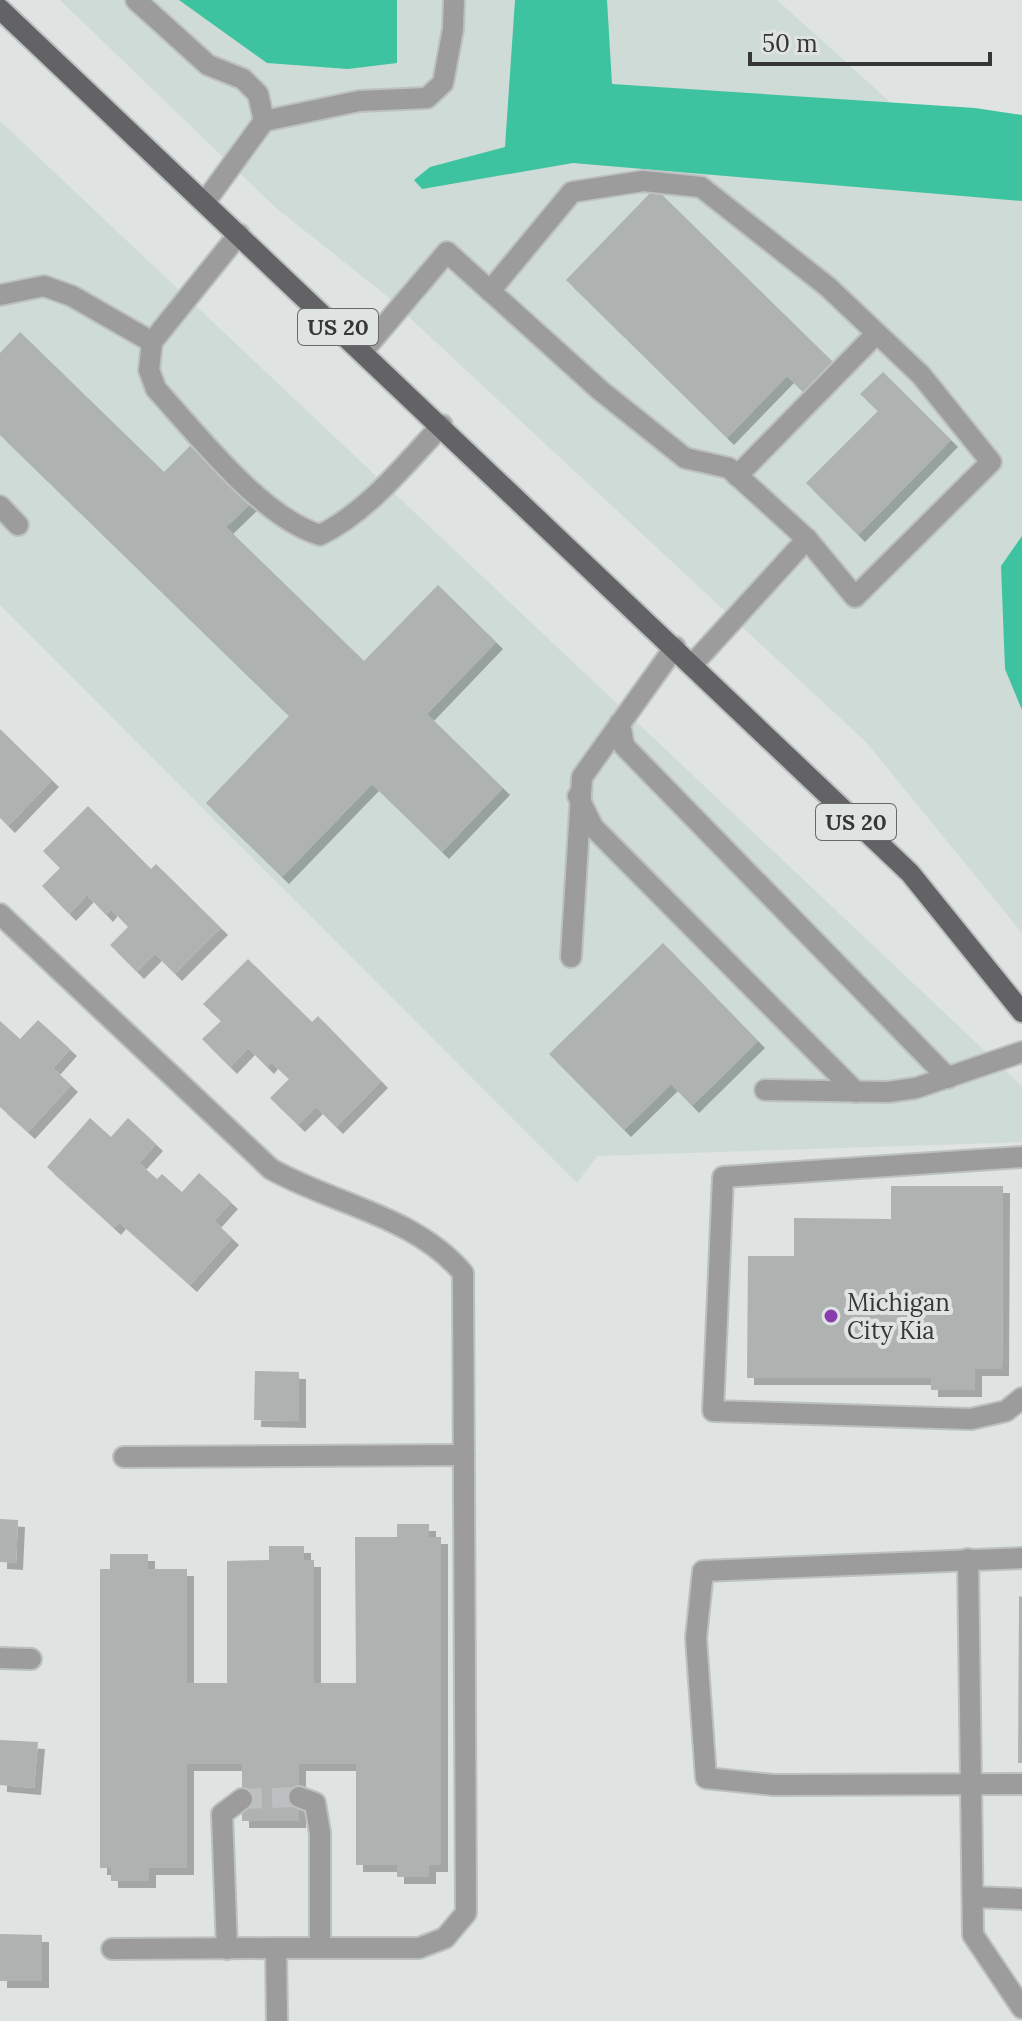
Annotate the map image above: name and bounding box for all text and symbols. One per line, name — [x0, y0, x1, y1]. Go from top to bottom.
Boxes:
scale bar — [750, 16, 990, 66]
text: 50 m — [762, 28, 818, 59]
road number: US 20 — [298, 309, 378, 345]
road number: US 20 — [816, 804, 896, 840]
place label: Michigan City Kia — [847, 1287, 950, 1346]
marker: Michigan City Kia — [822, 1307, 840, 1325]

